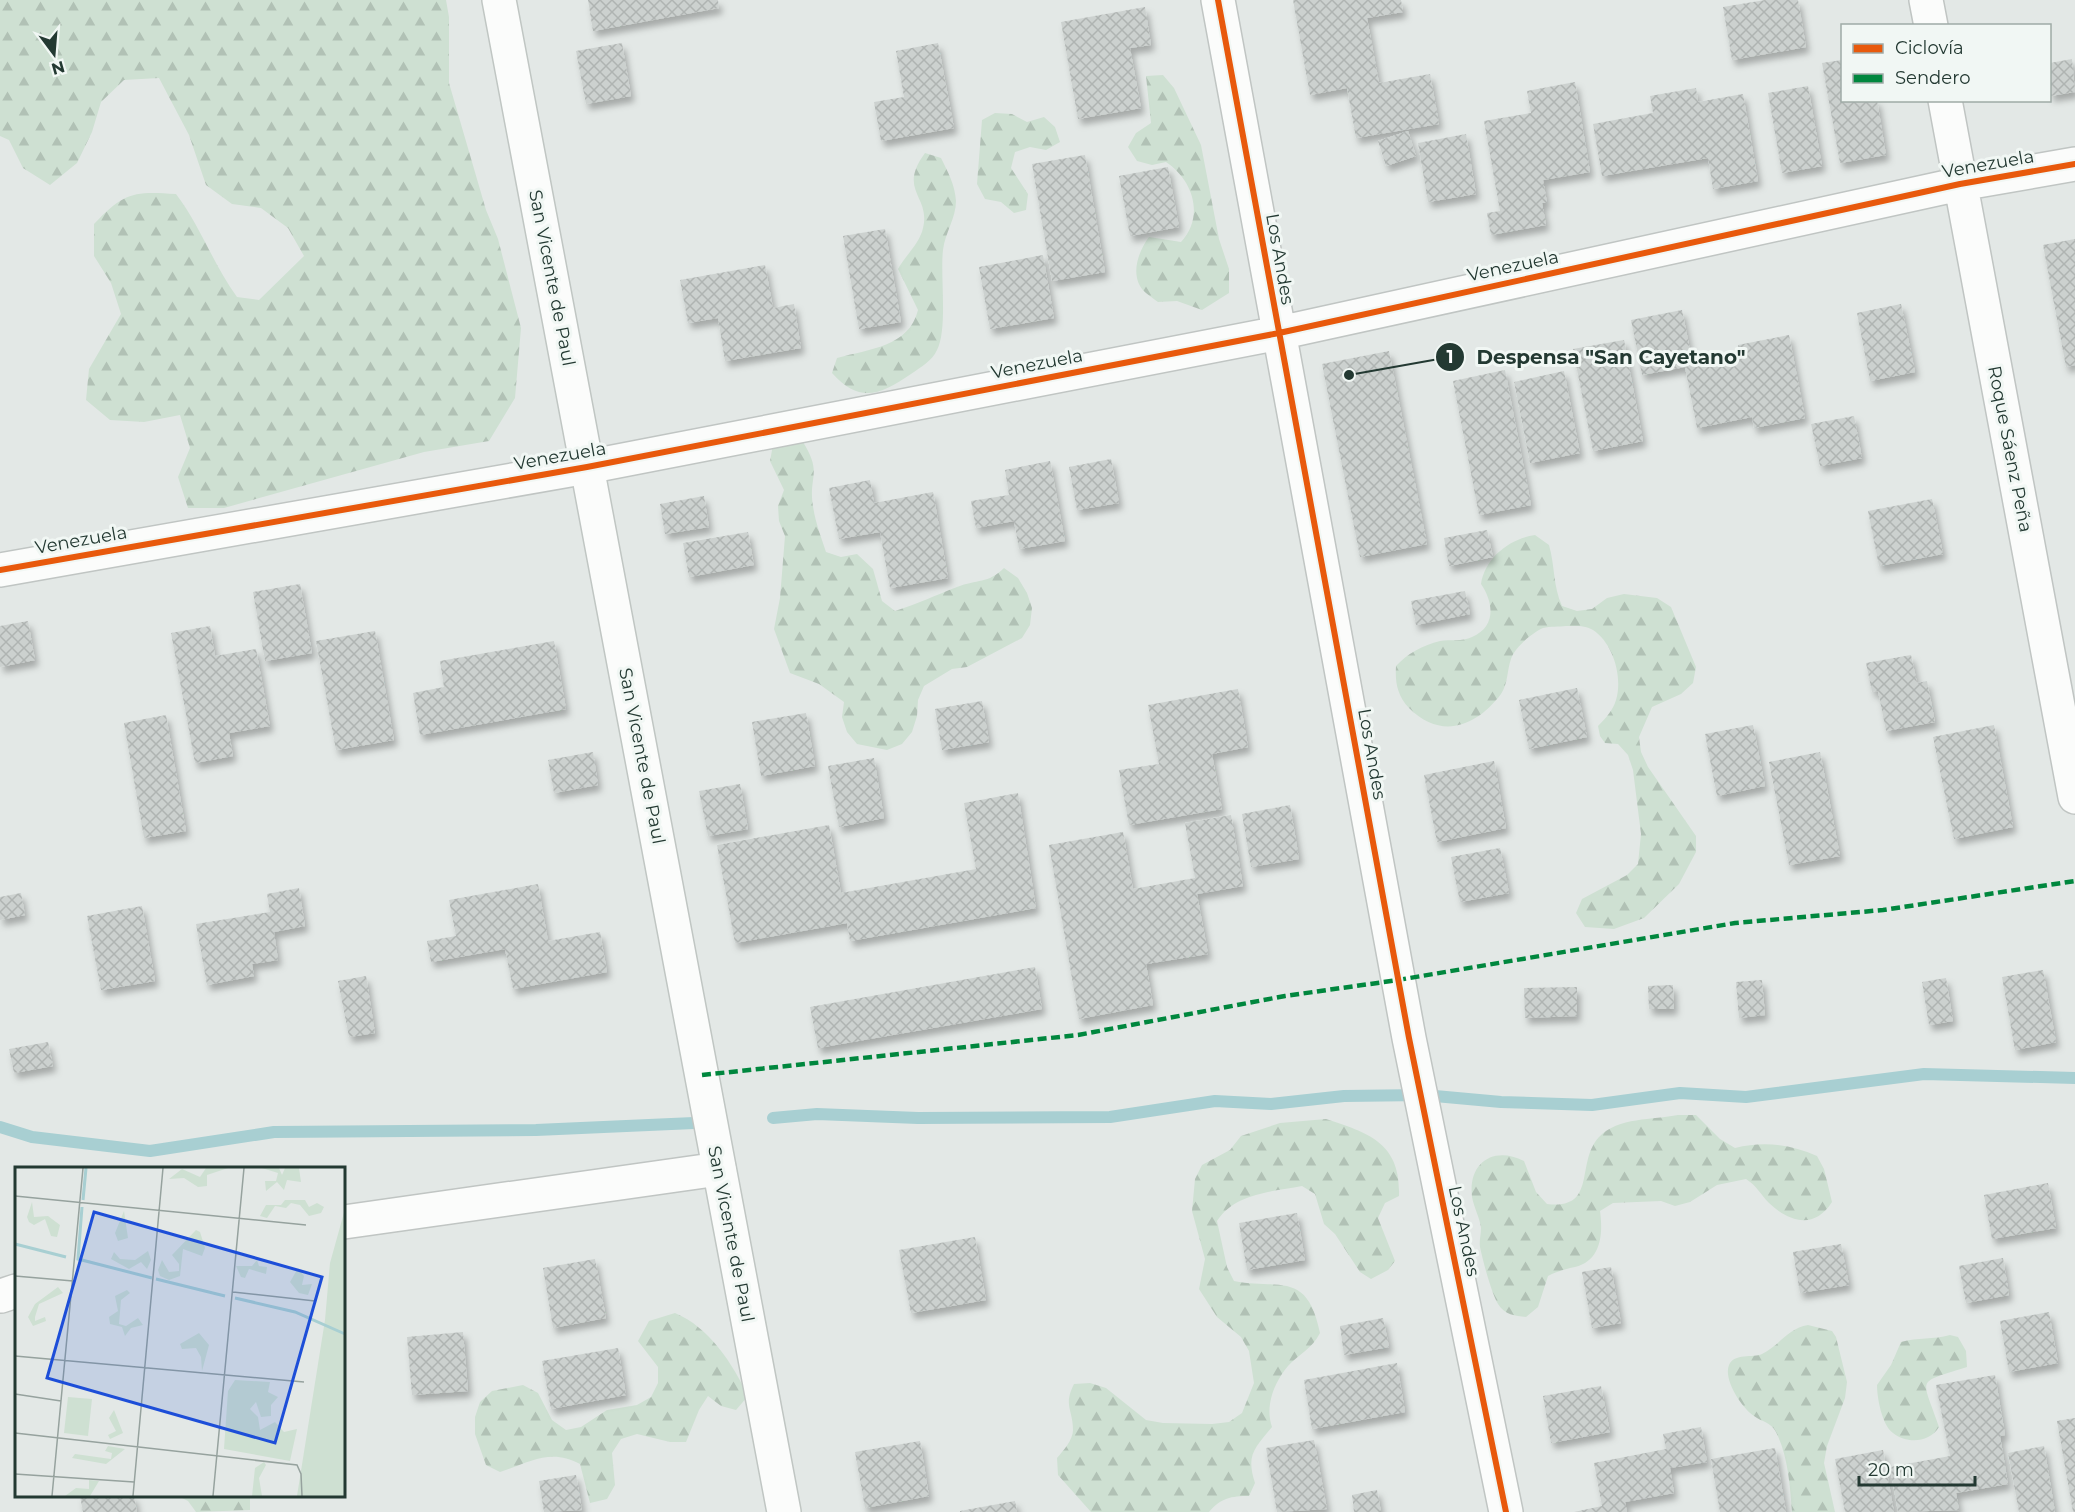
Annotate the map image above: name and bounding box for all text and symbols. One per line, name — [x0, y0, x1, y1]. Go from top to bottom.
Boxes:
north arrow — [24, 24, 84, 84]
legend — [1841, 24, 2051, 102]
text: Ciclovía — [1895, 37, 1964, 59]
text: N — [49, 57, 67, 79]
text: Sendero — [1895, 67, 1970, 89]
street label: Venezuela — [1940, 145, 2036, 183]
street label: San Vicente de Paul — [524, 188, 580, 368]
street label: Los Andes — [1261, 212, 1299, 307]
street label: Venezuela — [1465, 246, 1561, 286]
callout: Despensa "San Cayetano" — [1435, 338, 1758, 376]
street label: Venezuela — [989, 344, 1085, 384]
text: Despensa "San Cayetano" — [1477, 345, 1745, 369]
text: 1 — [1446, 346, 1454, 368]
street label: Roque Sáenz Peña — [1983, 364, 2037, 534]
street label: Venezuela — [512, 437, 608, 475]
street label: Venezuela — [33, 521, 129, 559]
street label: San Vicente de Paul — [614, 666, 670, 846]
street label: Los Andes — [1353, 707, 1391, 802]
street label: San Vicente de Paul — [703, 1144, 759, 1324]
inset map — [15, 1167, 345, 1497]
street label: Los Andes — [1444, 1184, 1484, 1279]
scale bar — [1859, 1449, 1974, 1487]
text: 20 m — [1868, 1459, 1914, 1481]

